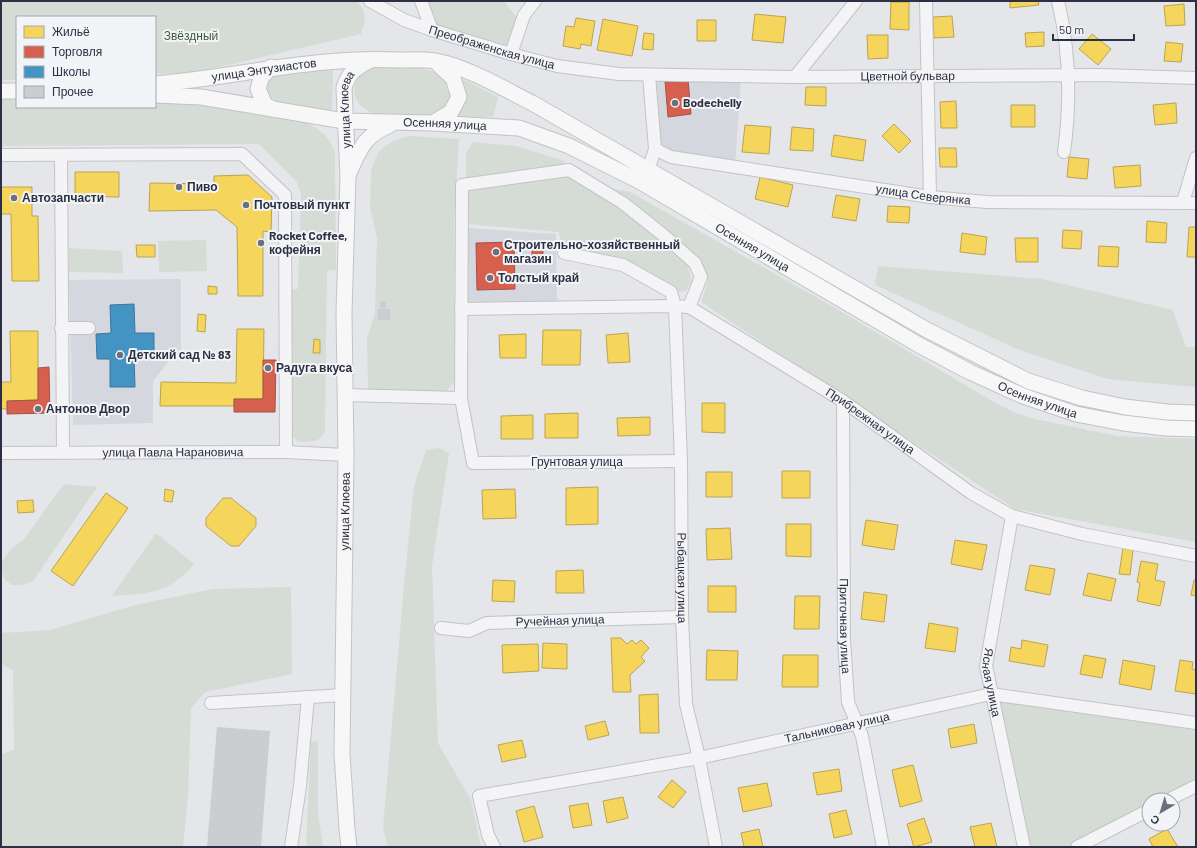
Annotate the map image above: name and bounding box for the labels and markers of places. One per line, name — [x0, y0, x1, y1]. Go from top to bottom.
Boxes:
place label: Bodechelly — [683, 95, 742, 109]
marker: Bodechelly — [670, 98, 680, 108]
place label: Пиво — [187, 179, 218, 193]
marker: Пиво — [174, 182, 184, 192]
place label: Автозапчасти — [22, 190, 104, 204]
marker: Автозапчасти — [9, 193, 19, 203]
place label: Почтовый пункт — [254, 197, 350, 212]
marker: Почтовый пункт — [241, 200, 251, 210]
place label: Rocket Coffee, кофейня — [269, 228, 347, 257]
place label: Строительно-хозяйственный магазин — [504, 237, 680, 265]
marker: Rocket Coffee, кофейня — [256, 238, 266, 248]
marker: Строительно-хозяйственный магазин — [491, 247, 501, 257]
place label: Толстый край — [498, 270, 579, 285]
marker: Толстый край — [485, 273, 495, 283]
place label: Детский сад № 83 — [128, 347, 231, 362]
marker: Детский сад № 83 — [115, 350, 125, 360]
place label: Радуга вкуса — [276, 360, 353, 375]
marker: Радуга вкуса — [263, 363, 273, 373]
place label: Антонов Двор — [46, 401, 130, 416]
marker: Антонов Двор — [33, 404, 43, 414]

